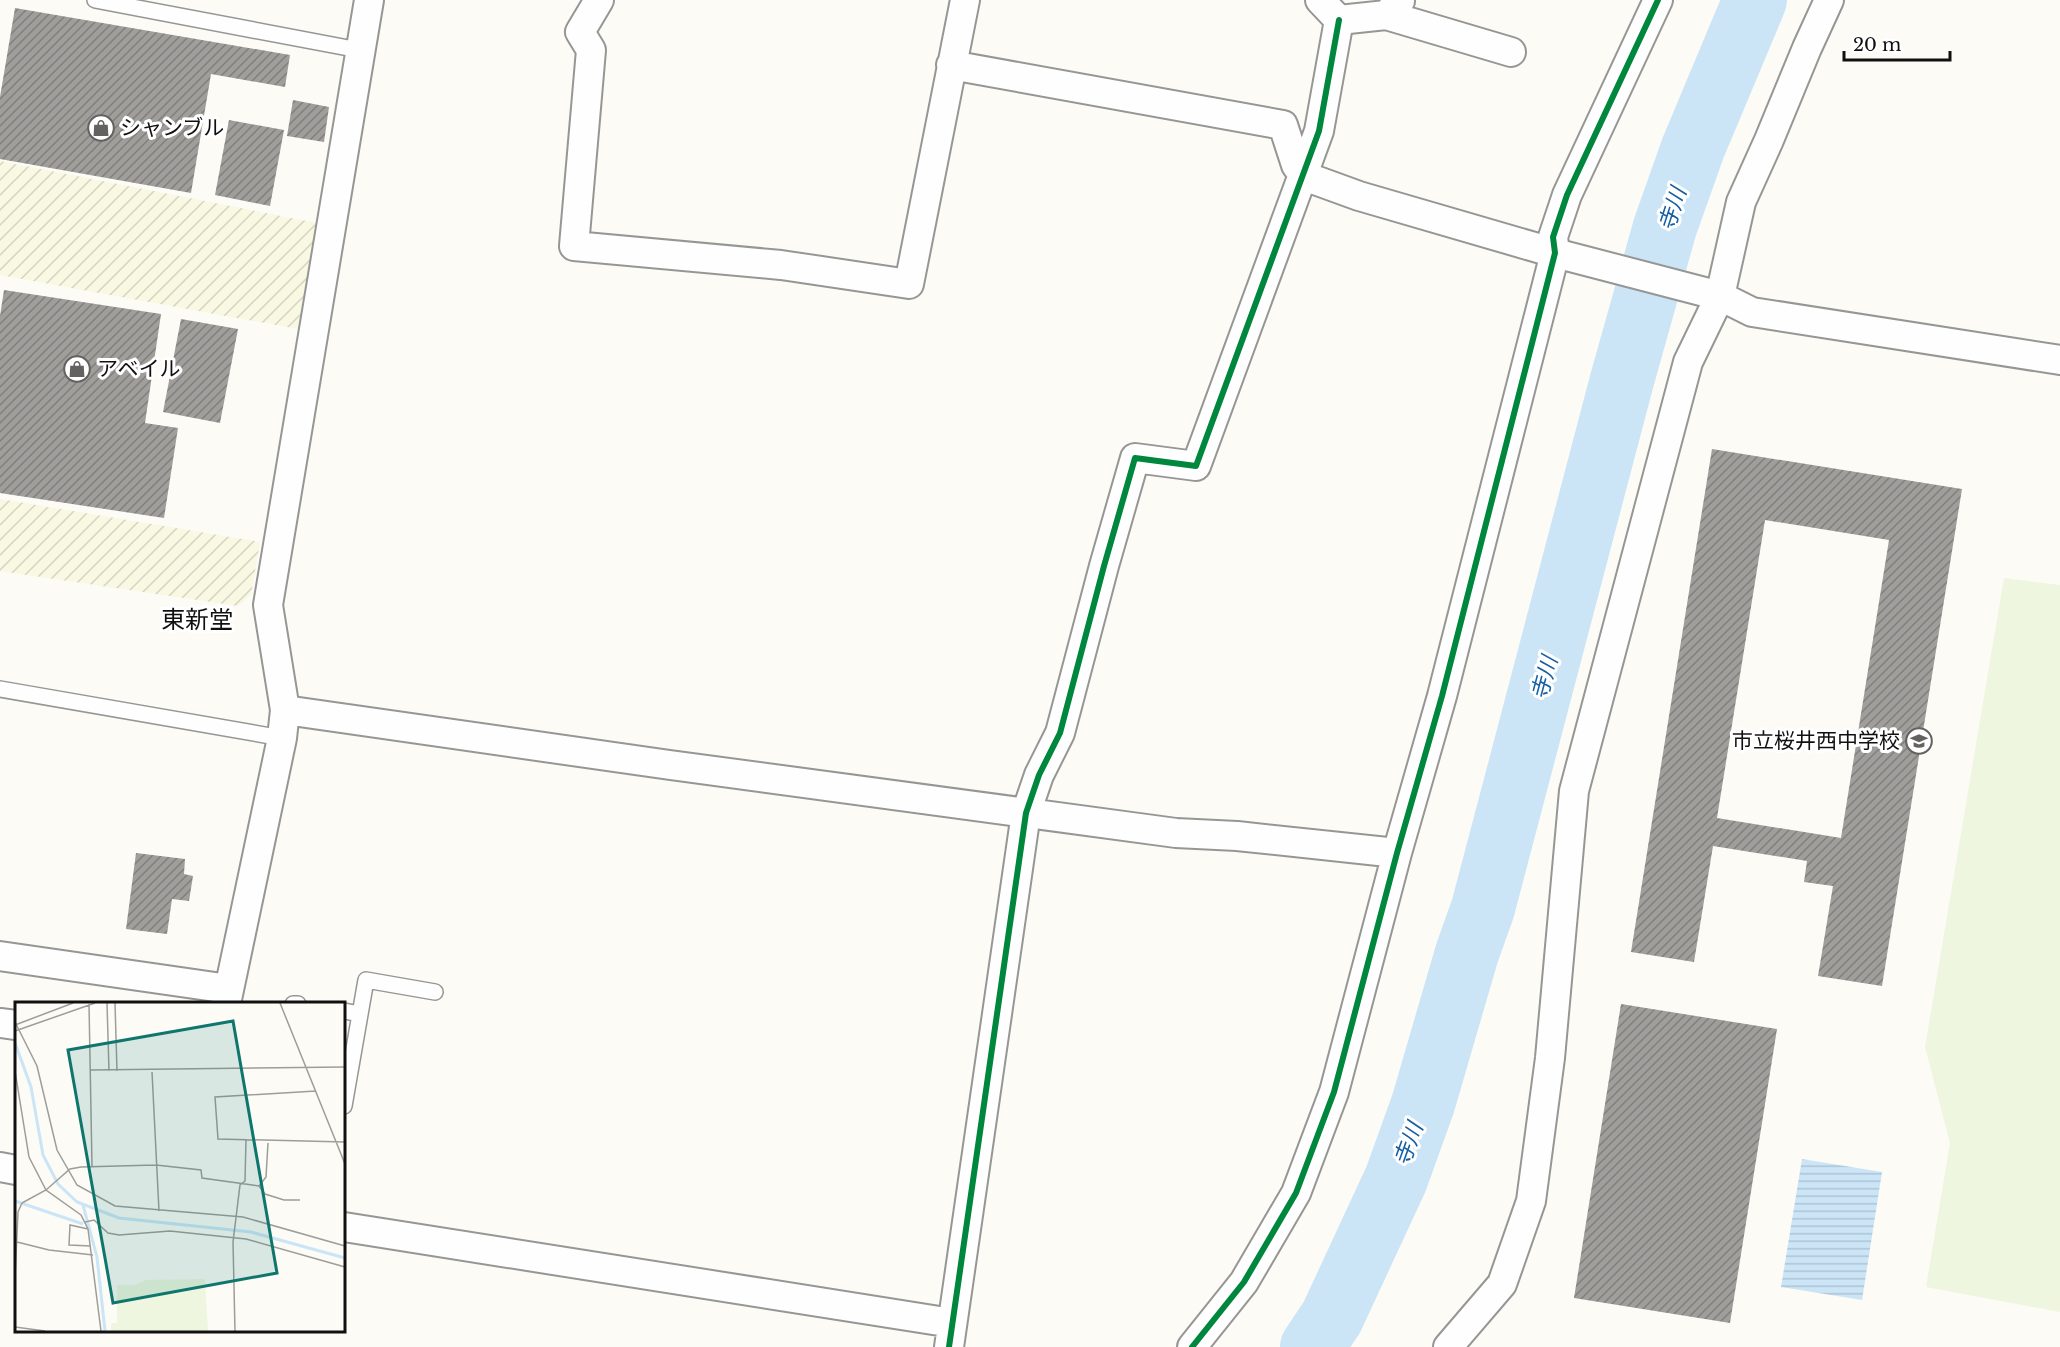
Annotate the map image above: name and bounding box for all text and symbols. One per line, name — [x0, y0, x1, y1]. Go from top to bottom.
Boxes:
scale bar — [1844, 24, 1950, 62]
text: 20 m — [1853, 34, 1901, 56]
shop icon: シャンブル — [86, 113, 116, 143]
place label: シャンブル — [120, 115, 224, 141]
water label: 寺川 — [1653, 182, 1693, 234]
shop icon: アベイル — [62, 354, 92, 384]
place label: アベイル — [97, 356, 181, 382]
district label: 東新堂 — [161, 605, 233, 634]
water label: 寺川 — [1526, 651, 1564, 703]
school or university icon: 市立桜井西中学校 — [1904, 726, 1934, 756]
place label: 市立桜井西中学校 — [1732, 728, 1900, 754]
inset map — [15, 1002, 345, 1332]
water label: 寺川 — [1388, 1117, 1429, 1169]

